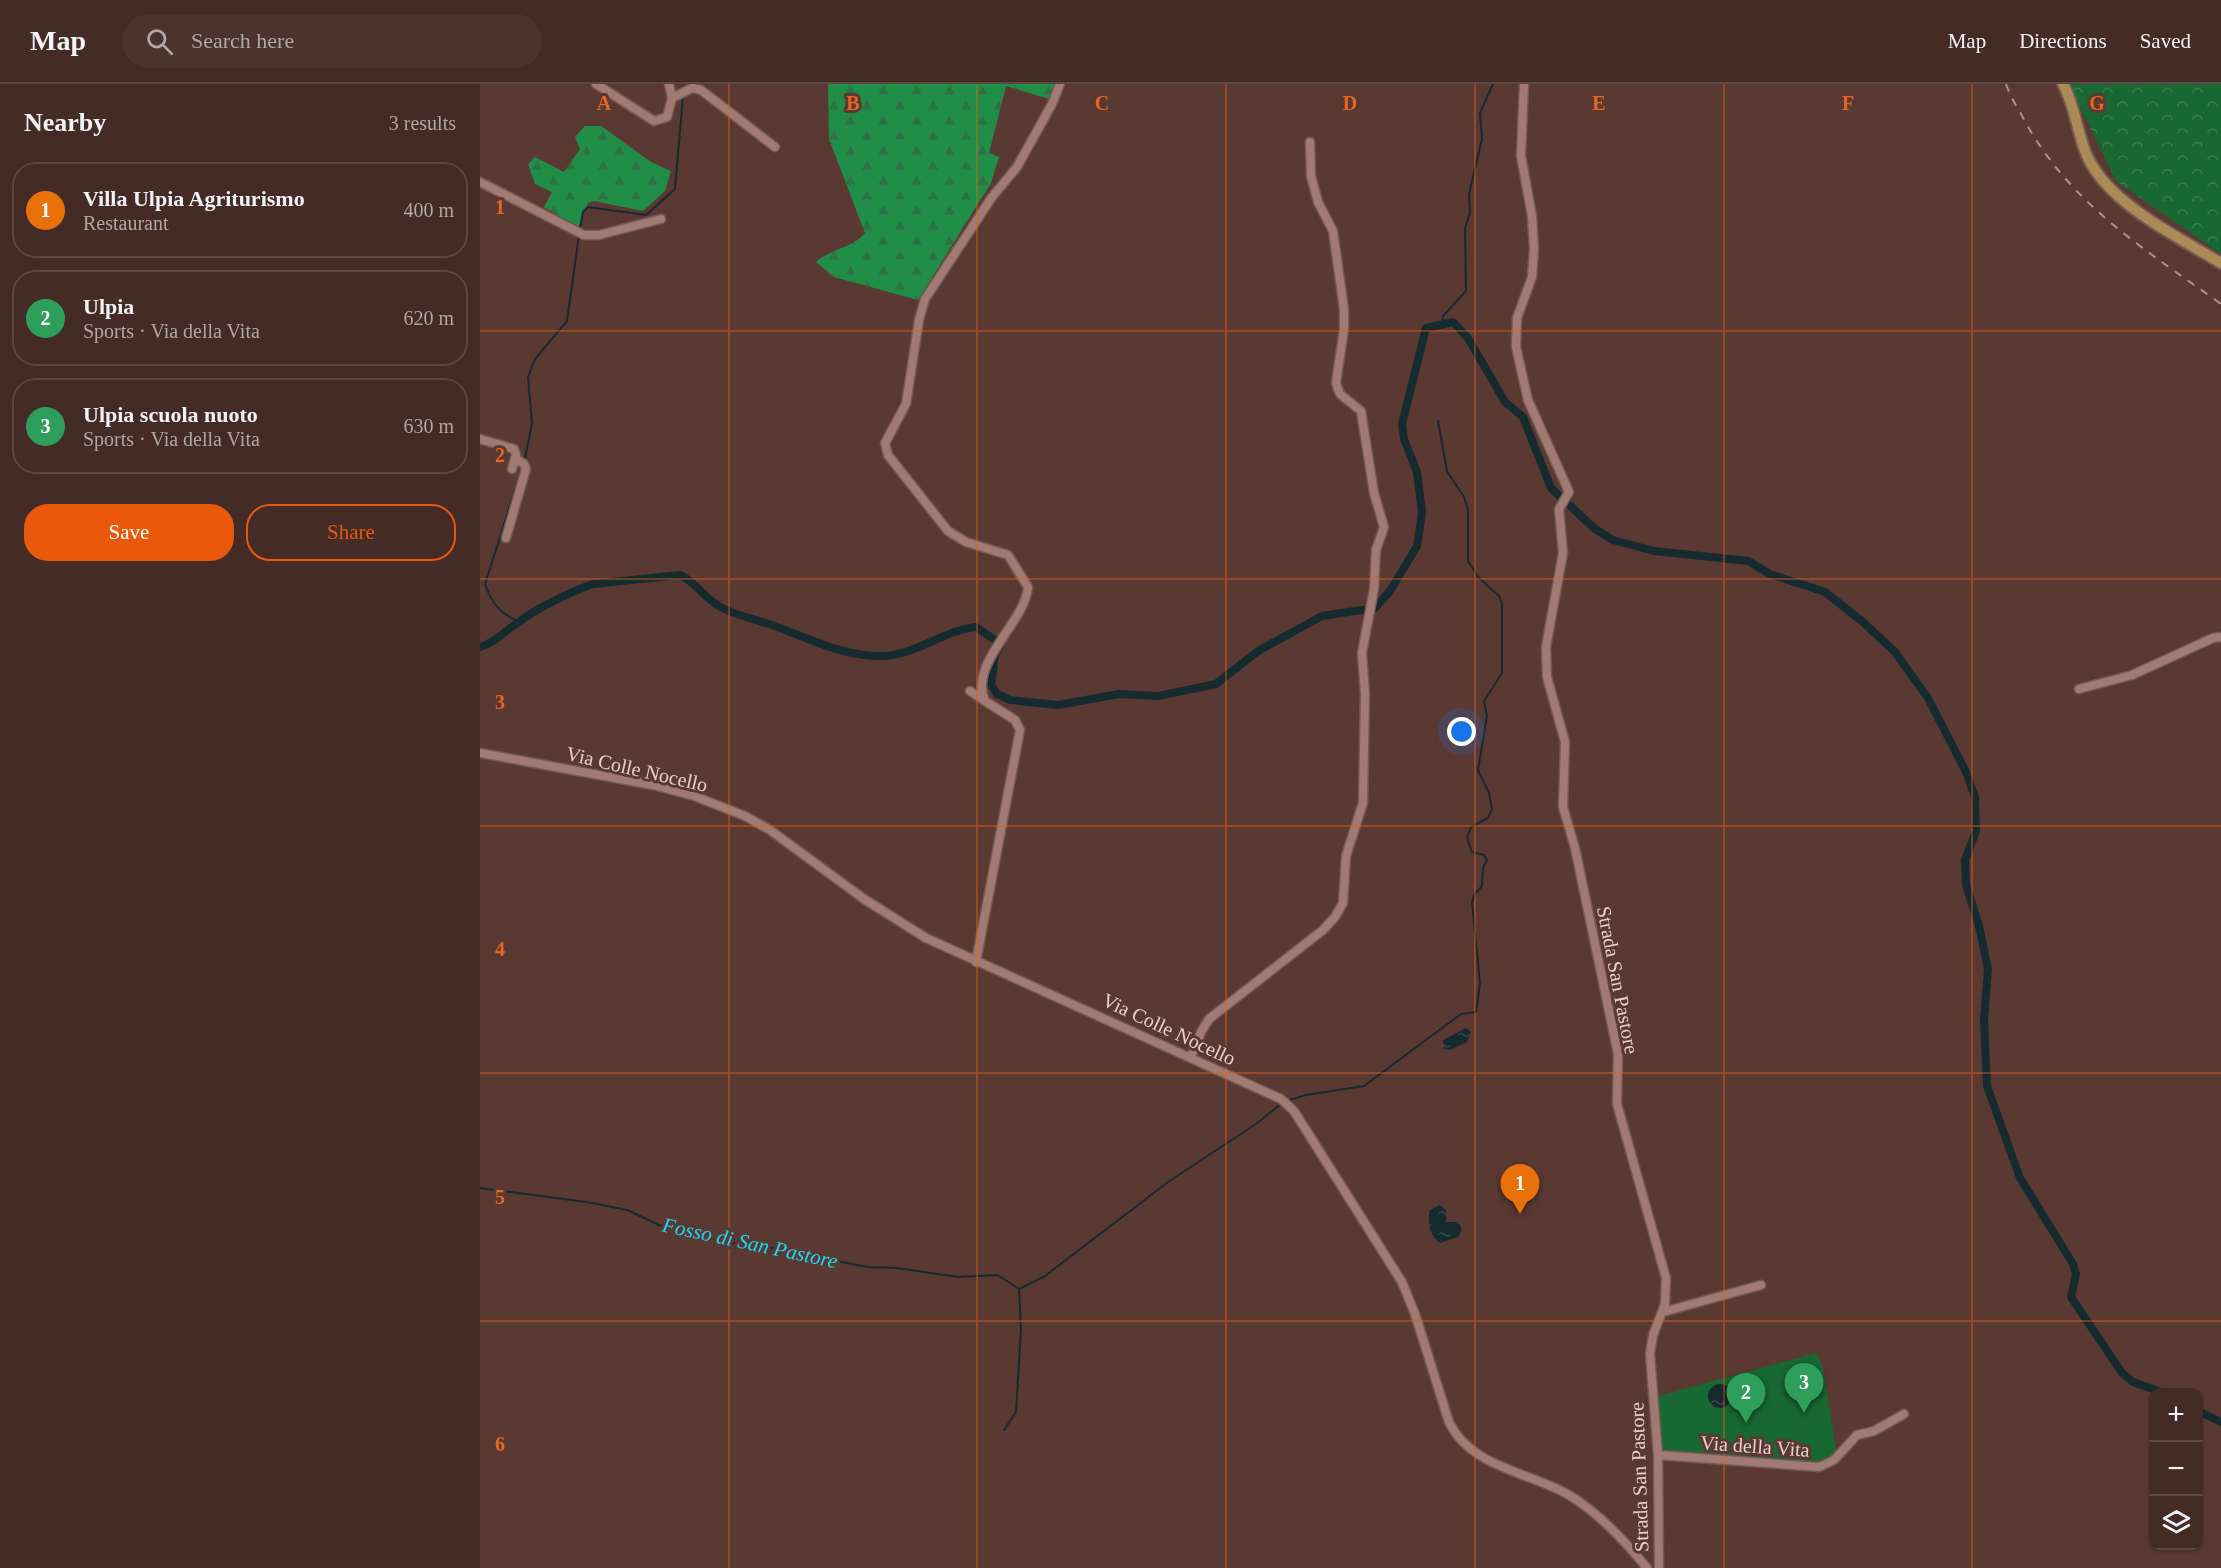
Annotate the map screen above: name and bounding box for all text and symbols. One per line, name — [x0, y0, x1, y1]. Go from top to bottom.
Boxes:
search box — [122, 14, 542, 68]
text: Map — [30, 25, 86, 56]
icon: search — [143, 25, 176, 58]
text: Search here — [191, 28, 294, 53]
text: Map — [1948, 29, 1986, 53]
text: Directions — [2019, 29, 2107, 53]
text: Saved — [2140, 29, 2191, 53]
text: A — [597, 92, 612, 114]
text: B — [846, 92, 860, 114]
text: C — [1095, 92, 1109, 114]
text: D — [1343, 92, 1357, 114]
text: E — [1592, 92, 1606, 114]
text: F — [1842, 92, 1854, 114]
text: G — [2089, 92, 2105, 114]
text: Nearby — [24, 108, 106, 137]
text: 3 results — [389, 112, 456, 134]
text: Villa Ulpia Agriturismo — [83, 186, 305, 211]
text: 1 — [495, 196, 505, 218]
text: 1 — [41, 199, 51, 221]
text: 400 m — [403, 199, 454, 221]
text: Restaurant — [83, 212, 169, 234]
text: Ulpia — [83, 294, 134, 319]
text: 2 — [41, 307, 51, 329]
text: 620 m — [403, 307, 454, 329]
text: Sports · Via della Vita — [83, 320, 260, 342]
text: Ulpia scuola nuoto — [83, 402, 258, 427]
text: 3 — [41, 415, 51, 437]
text: 630 m — [403, 415, 454, 437]
text: Sports · Via della Vita — [83, 428, 260, 450]
text: 2 — [495, 444, 505, 466]
button: Save — [24, 504, 234, 561]
button: Share — [246, 504, 456, 561]
text: 3 — [495, 691, 505, 713]
your location — [1447, 717, 1476, 746]
street label: Via Colle Nocello — [564, 742, 710, 796]
street label: Strada San Pastore — [1593, 904, 1643, 1056]
text: 4 — [495, 938, 505, 960]
street label: Via Colle Nocello — [1099, 989, 1239, 1069]
pin: 1 — [1500, 1164, 1540, 1214]
text: 5 — [495, 1186, 505, 1208]
water label: Fosso di San Pastore — [659, 1213, 840, 1273]
pin: 3 — [1784, 1364, 1824, 1413]
pin: 2 — [1726, 1374, 1766, 1423]
map controls — [2149, 1388, 2203, 1550]
button: + — [2149, 1388, 2203, 1442]
street label: Strada San Pastore — [1625, 1402, 1653, 1552]
street label: Via della Vita — [1700, 1431, 1810, 1461]
text: 6 — [495, 1433, 505, 1455]
button: − — [2149, 1442, 2203, 1496]
button: layers — [2149, 1496, 2203, 1550]

